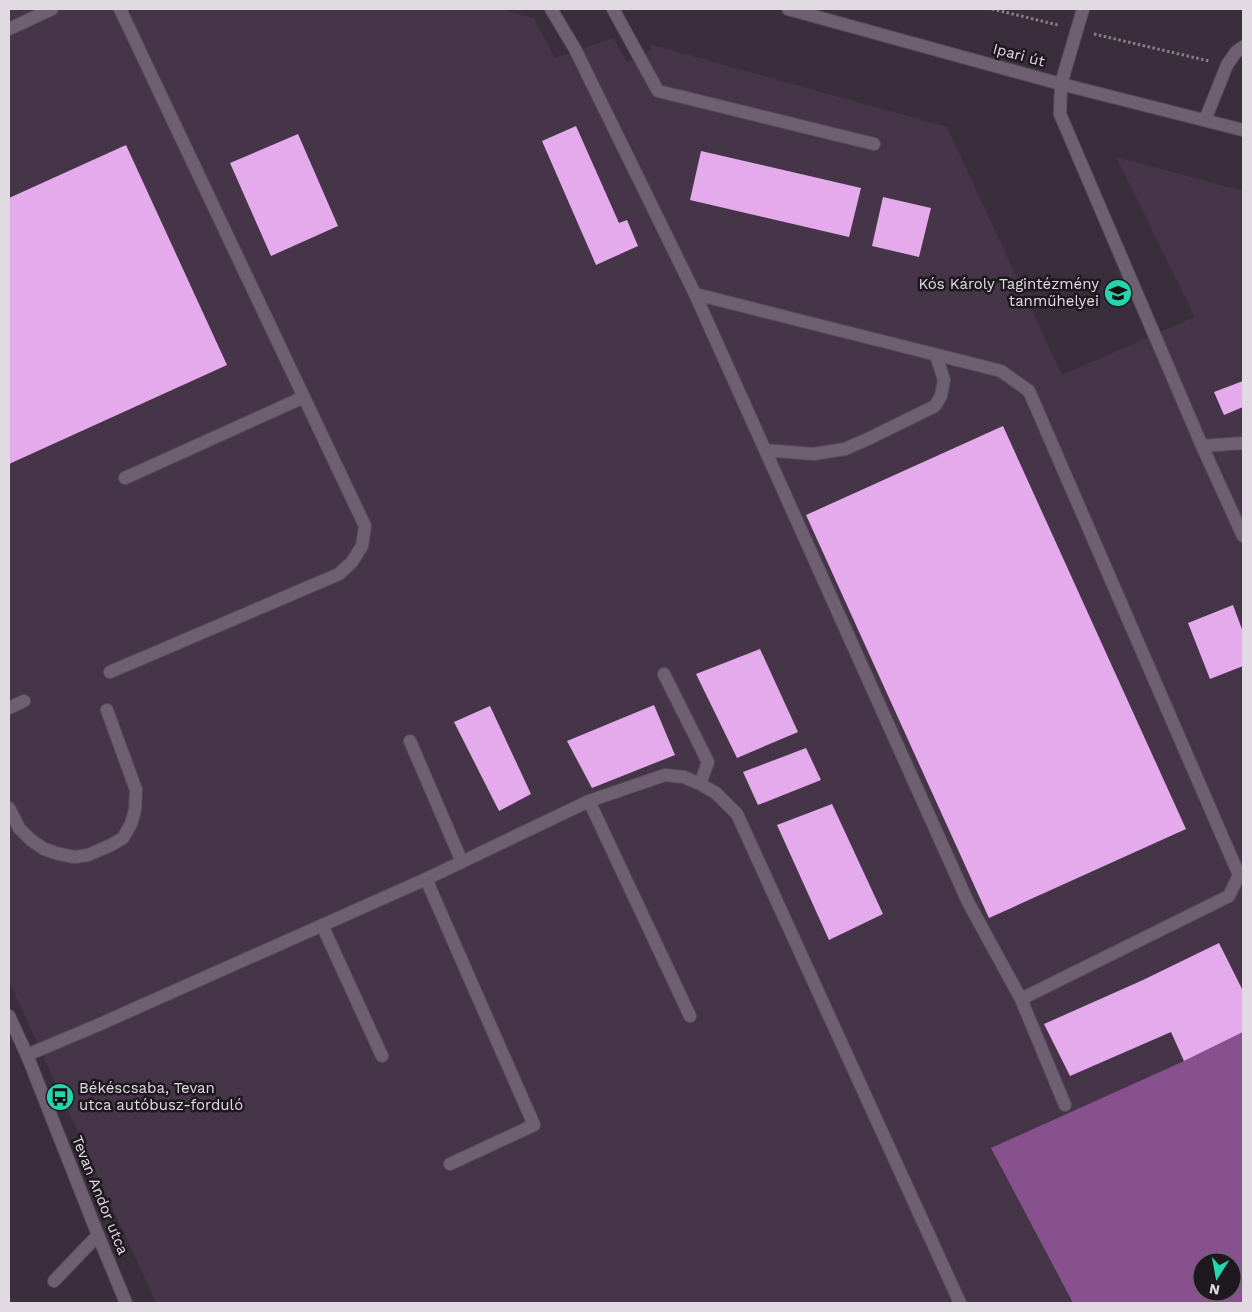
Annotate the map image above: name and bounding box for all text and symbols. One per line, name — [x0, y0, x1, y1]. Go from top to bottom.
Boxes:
street label: Ipari út — [991, 39, 1048, 71]
place label: Kós Károly Tagintézmény tanműhelyei — [919, 275, 1099, 310]
school or university icon: Kós Károly Tagintézmény tanműhelyei — [1103, 278, 1133, 308]
place label: Békéscsaba, Tevan utca autóbusz-forduló — [79, 1079, 243, 1114]
bus stop icon: Békéscsaba, Tevan utca autóbusz-forduló — [45, 1082, 75, 1112]
street label: Tevan Andor utca — [68, 1133, 132, 1258]
north arrow — [1192, 1252, 1242, 1302]
text: N — [1208, 1281, 1221, 1299]

